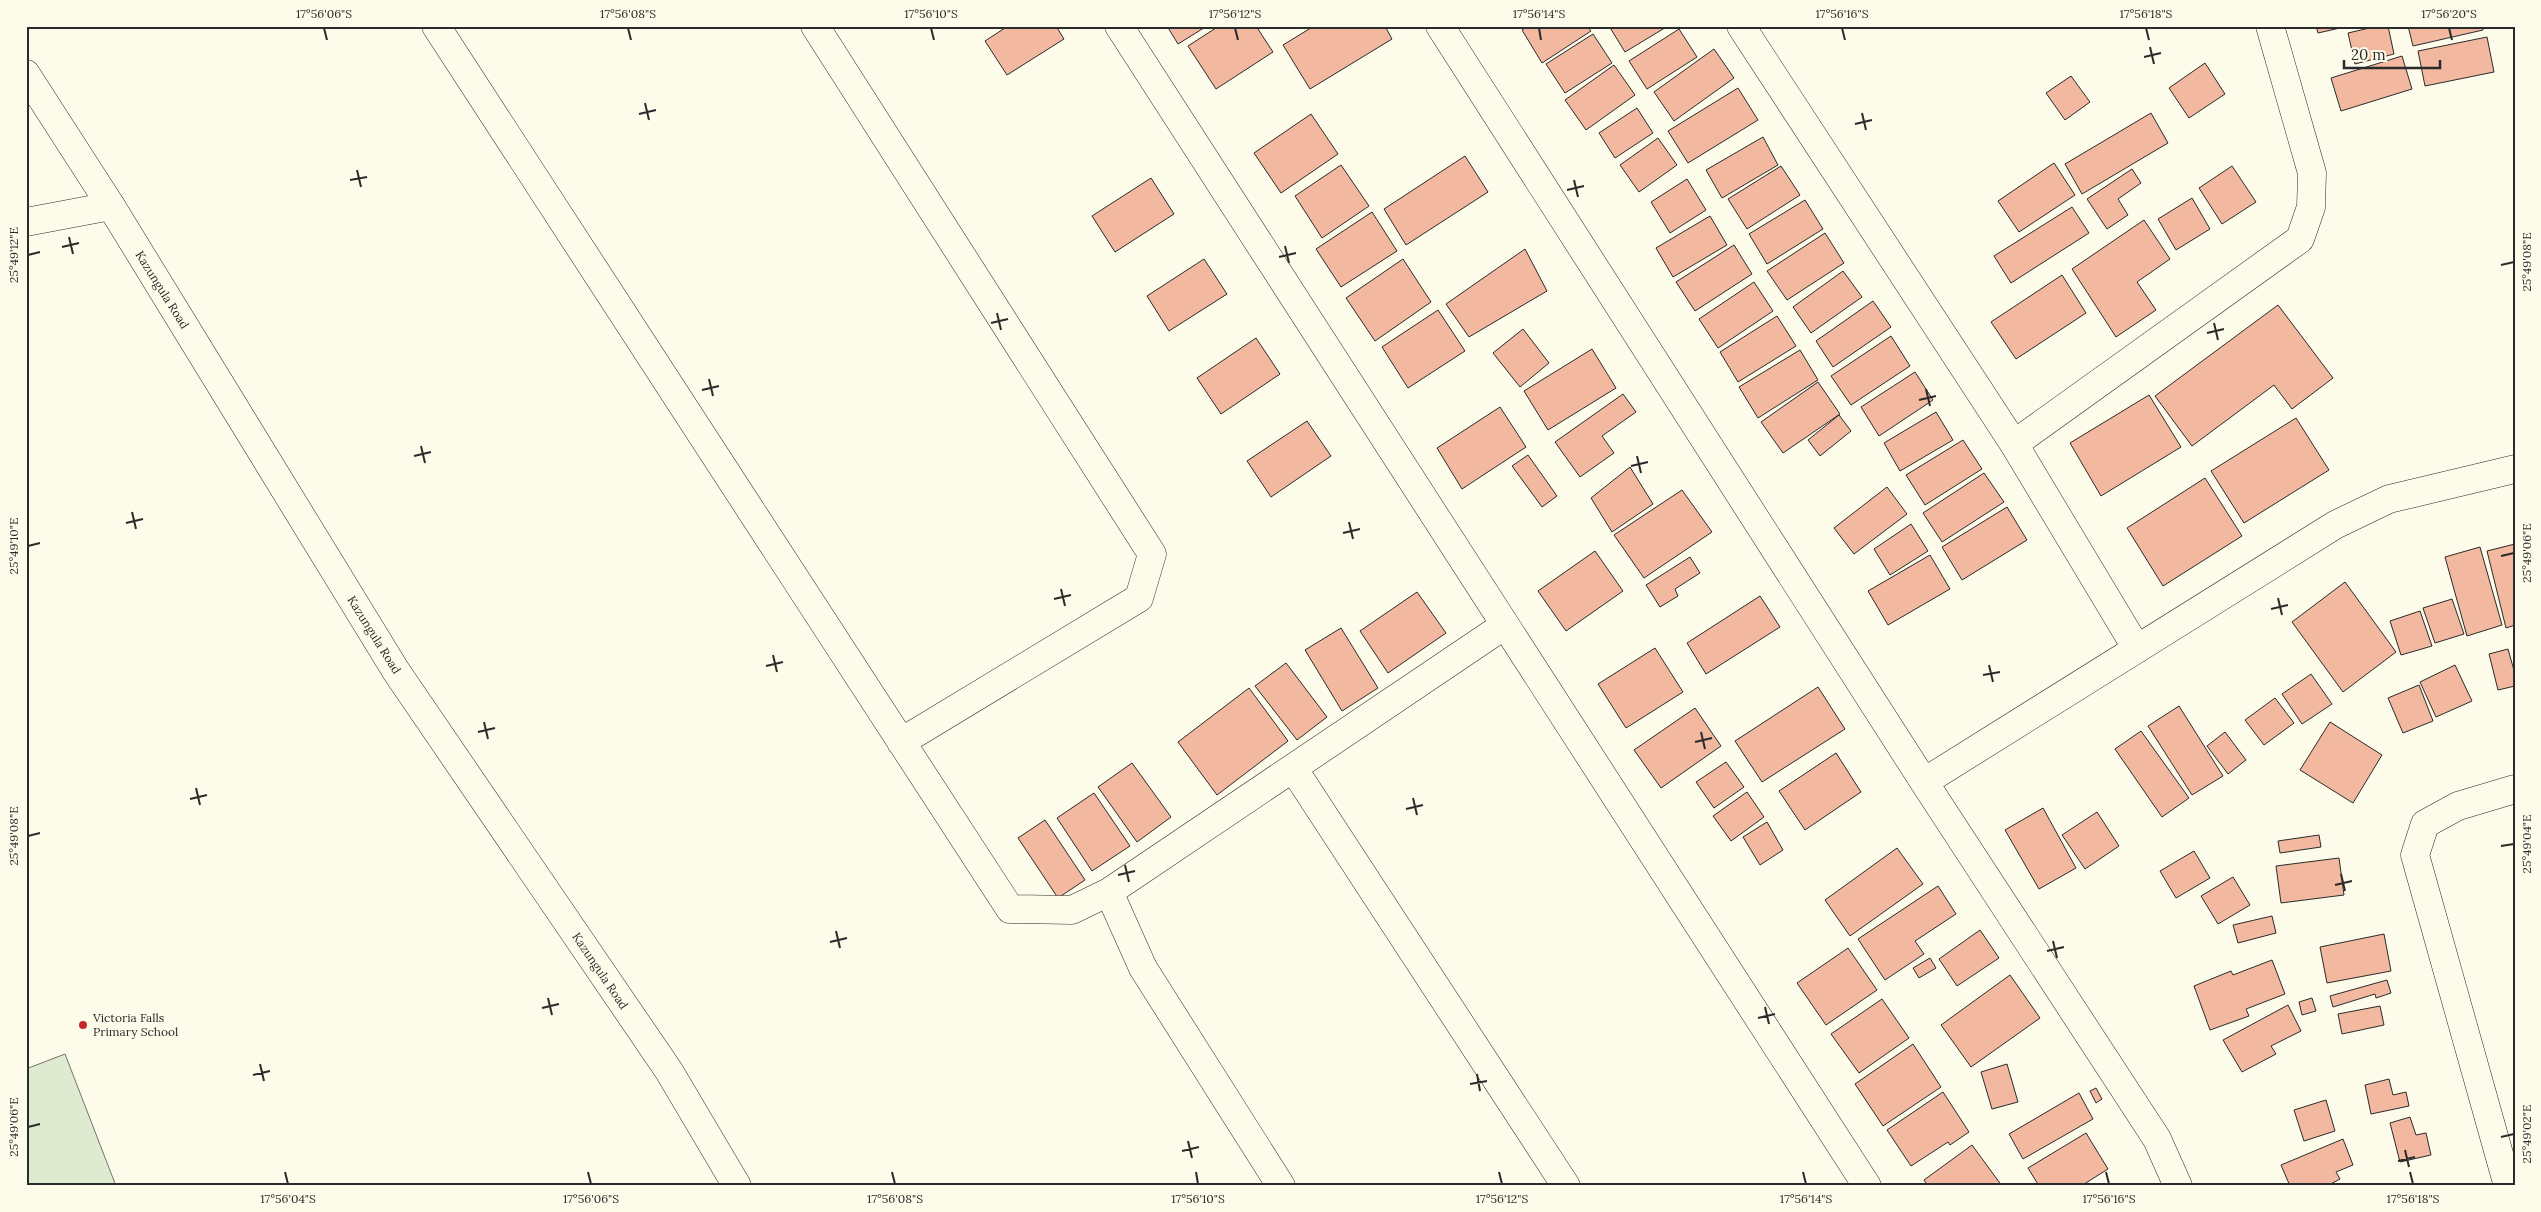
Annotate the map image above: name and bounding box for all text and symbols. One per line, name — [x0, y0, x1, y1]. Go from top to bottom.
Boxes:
text: 17°56'06"S — [296, 6, 352, 21]
text: 17°56'08"S — [600, 6, 656, 21]
text: 17°56'10"S — [904, 6, 958, 21]
text: 17°56'12"S — [1209, 6, 1261, 21]
text: 17°56'14"S — [1513, 6, 1565, 21]
text: 17°56'16"S — [1816, 6, 1869, 21]
text: 17°56'18"S — [2120, 6, 2173, 21]
text: 17°56'20"S — [2421, 6, 2477, 21]
scale bar — [2344, 38, 2440, 70]
text: 20 m — [2351, 45, 2386, 64]
text: 25°49'12"E — [6, 227, 21, 283]
text: 25°49'08"E — [2519, 232, 2534, 292]
street label: Kazungula Road — [132, 248, 192, 332]
text: 25°49'10"E — [6, 518, 21, 574]
text: 25°49'06"E — [2519, 523, 2534, 583]
street label: Kazungula Road — [344, 593, 404, 677]
text: 25°49'08"E — [6, 806, 21, 866]
text: 25°49'04"E — [2519, 815, 2534, 873]
street label: Kazungula Road — [569, 930, 632, 1012]
place label: Victoria Falls Primary School — [92, 1010, 178, 1039]
marker: Victoria Falls Primary School — [77, 1019, 89, 1031]
text: 25°49'06"E — [6, 1097, 21, 1157]
text: 25°49'02"E — [2519, 1105, 2534, 1163]
text: 17°56'04"S — [260, 1191, 316, 1206]
text: 17°56'06"S — [563, 1191, 619, 1206]
text: 17°56'08"S — [867, 1191, 923, 1206]
text: 17°56'10"S — [1171, 1191, 1225, 1206]
text: 17°56'12"S — [1476, 1191, 1528, 1206]
text: 17°56'14"S — [1780, 1191, 1832, 1206]
text: 17°56'16"S — [2083, 1191, 2136, 1206]
text: 17°56'18"S — [2387, 1191, 2440, 1206]

